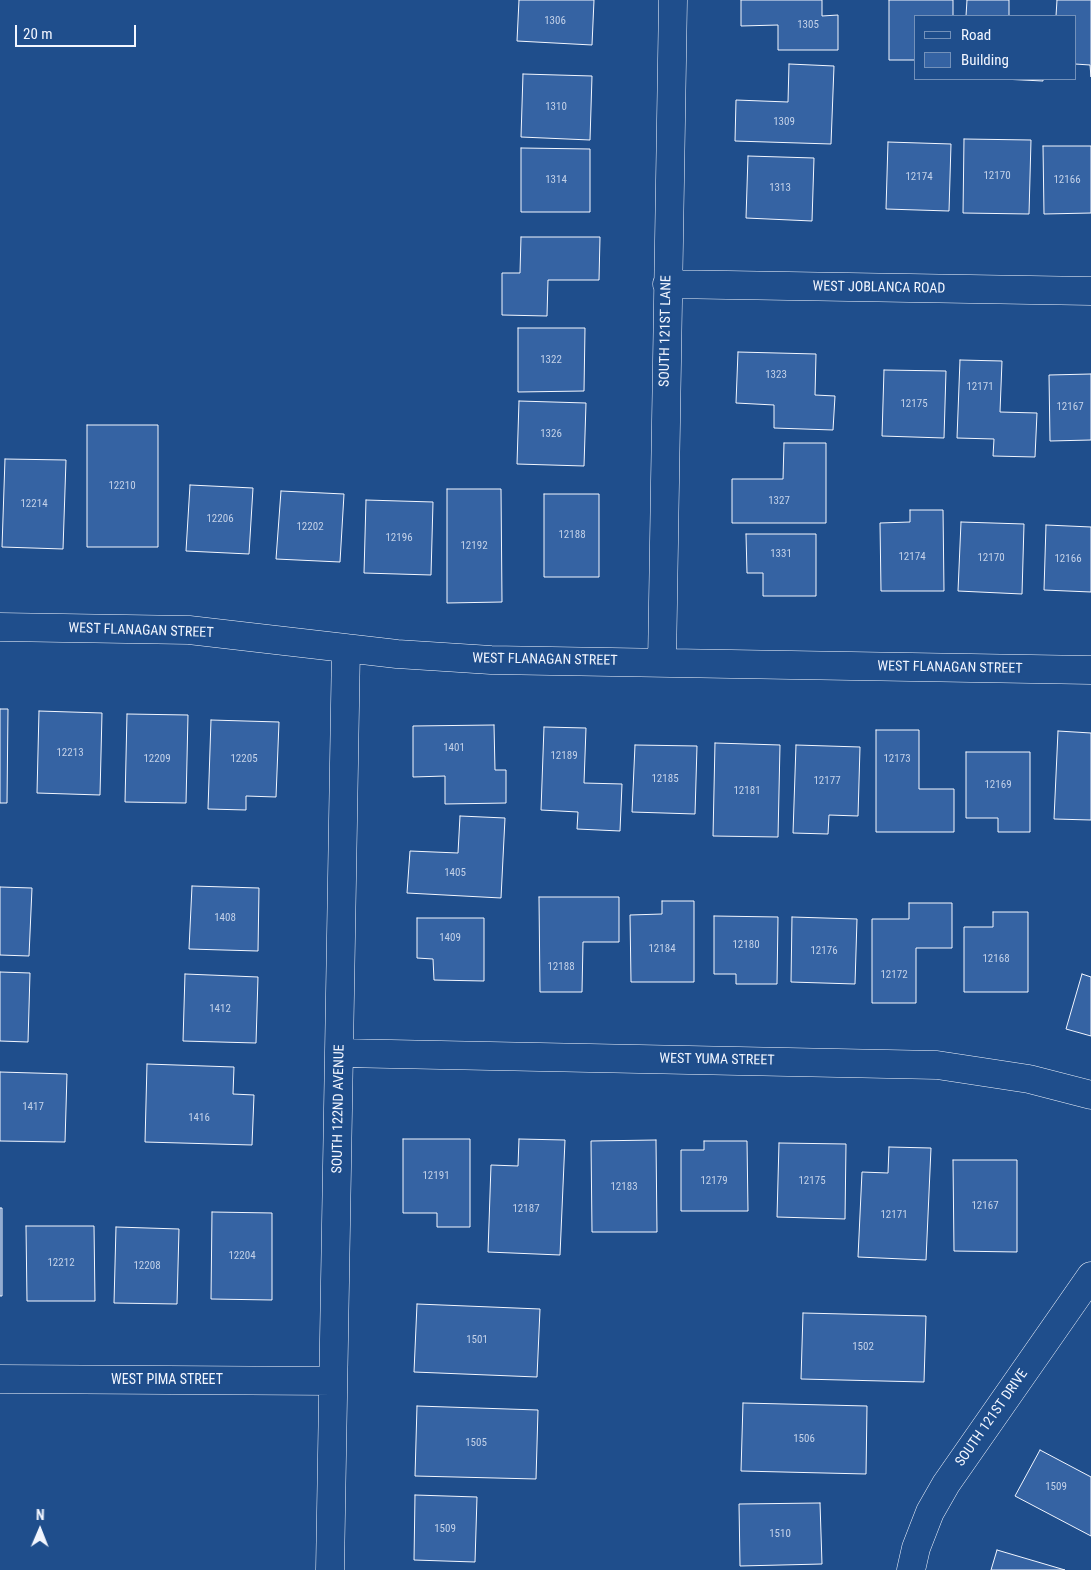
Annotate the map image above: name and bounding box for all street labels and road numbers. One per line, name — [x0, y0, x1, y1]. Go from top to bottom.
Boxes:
street label: SOUTH 121ST LANE — [657, 275, 675, 387]
street label: WEST JOBLANCA ROAD — [812, 278, 946, 298]
street label: WEST FLANAGAN STREET — [68, 620, 214, 642]
street label: WEST FLANAGAN STREET — [472, 650, 618, 670]
street label: WEST FLANAGAN STREET — [877, 658, 1023, 678]
street label: SOUTH 122ND AVENUE — [329, 1044, 349, 1174]
street label: WEST YUMA STREET — [659, 1051, 775, 1069]
street label: SOUTH 121ST DRIVE — [952, 1366, 1032, 1470]
street label: WEST PIMA STREET — [111, 1372, 223, 1388]

